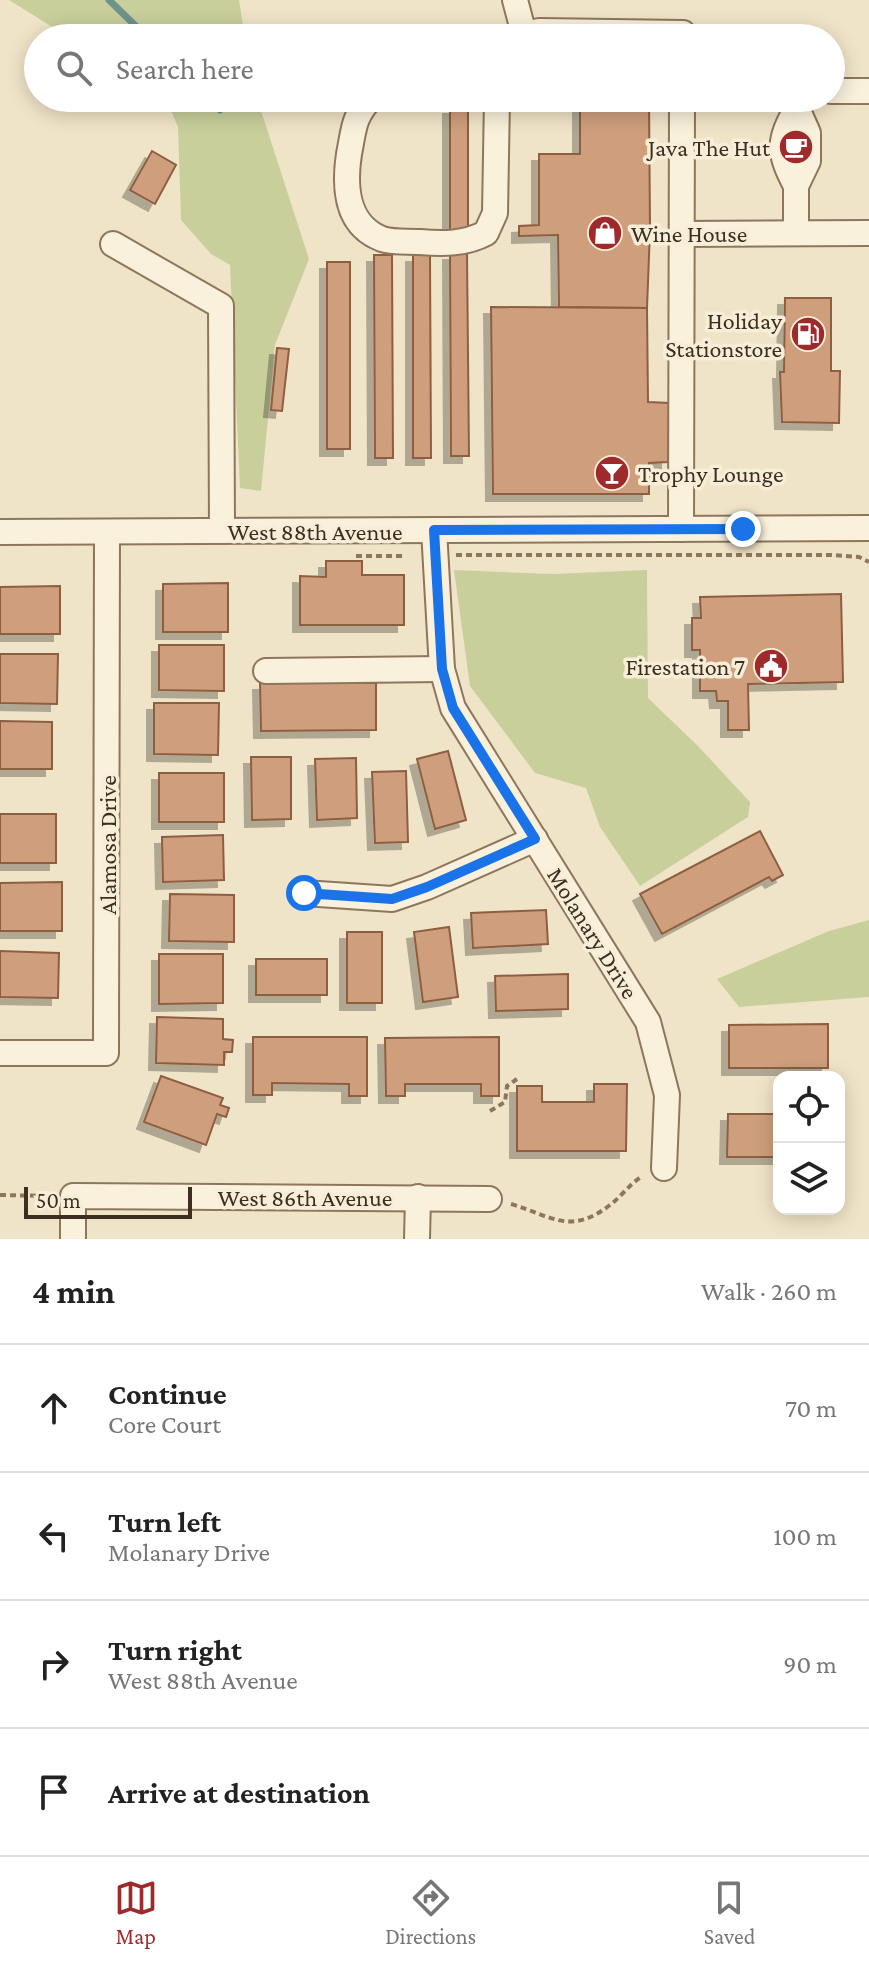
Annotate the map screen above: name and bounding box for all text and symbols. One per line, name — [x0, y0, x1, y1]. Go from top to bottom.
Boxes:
search box — [24, 24, 845, 112]
icon: search — [52, 46, 96, 90]
text: Search here — [116, 52, 254, 85]
cafe icon: Java The Hut — [777, 128, 815, 166]
place label: Java The Hut — [646, 134, 771, 161]
shop icon: Wine House — [586, 214, 624, 252]
place label: Wine House — [631, 220, 747, 247]
place label: Holiday Stationstore — [665, 307, 783, 362]
fuel station icon: Holiday Stationstore — [789, 315, 827, 353]
bar icon: Trophy Lounge — [593, 454, 631, 492]
place label: Trophy Lounge — [638, 460, 784, 487]
route end — [725, 511, 761, 547]
street label: West 88th Avenue — [227, 518, 403, 545]
public building icon: Firestation 7 — [752, 647, 790, 685]
place label: Firestation 7 — [626, 653, 745, 680]
street label: Alamosa Drive — [94, 775, 121, 915]
street label: Molanary Drive — [542, 862, 644, 1004]
route start — [286, 875, 322, 911]
map controls — [773, 1071, 845, 1215]
button: locate — [773, 1071, 845, 1143]
button: layers — [773, 1143, 845, 1215]
scale bar — [24, 1183, 192, 1219]
street label: West 86th Avenue — [218, 1184, 392, 1211]
text: 50 m — [36, 1188, 81, 1213]
text: 4 min — [32, 1273, 115, 1310]
text: Walk · 260 m — [701, 1277, 837, 1306]
text: Continue — [108, 1377, 227, 1410]
icon: ahead — [32, 1386, 76, 1430]
text: 70 m — [785, 1394, 837, 1423]
text: Core Court — [108, 1410, 221, 1439]
text: Turn left — [108, 1505, 221, 1538]
icon: left — [32, 1514, 76, 1558]
text: 100 m — [773, 1522, 837, 1551]
text: Molanary Drive — [108, 1538, 270, 1567]
text: Turn right — [108, 1633, 242, 1666]
icon: right — [32, 1642, 76, 1686]
text: 90 m — [783, 1650, 837, 1679]
text: West 88th Avenue — [108, 1666, 298, 1695]
icon: arrive — [32, 1770, 76, 1814]
text: Arrive at destination — [108, 1776, 370, 1809]
tab: Map — [114, 1876, 158, 1949]
tab: Directions — [385, 1876, 476, 1949]
tab: Saved — [704, 1876, 755, 1949]

